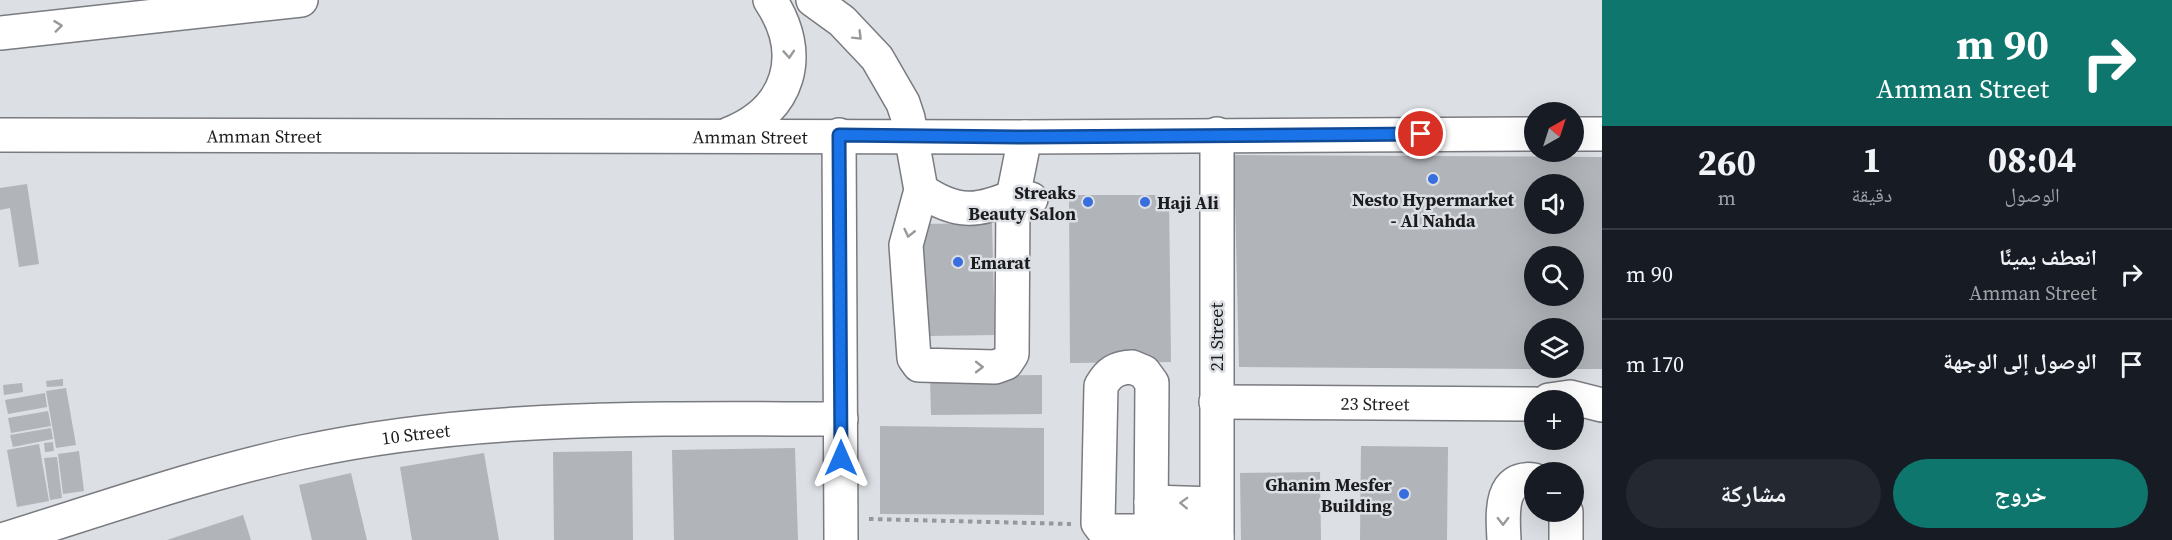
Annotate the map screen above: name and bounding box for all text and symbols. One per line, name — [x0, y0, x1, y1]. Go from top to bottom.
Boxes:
text: 90 m — [1956, 15, 2049, 73]
one-way arrow — [54, 21, 63, 33]
icon: right — [2070, 24, 2148, 102]
one-way arrow — [851, 30, 862, 40]
one-way arrow — [782, 50, 795, 59]
text: Amman Street — [1876, 70, 2049, 107]
north arrow — [1524, 102, 1584, 162]
map controls — [1524, 102, 1584, 522]
pin — [1395, 108, 1446, 159]
icon: arrive — [1404, 117, 1437, 150]
street label: Amman Street — [206, 123, 322, 148]
street label: Amman Street — [692, 124, 808, 149]
text: 1 — [1862, 135, 1882, 184]
text: 08:04 — [1988, 135, 2077, 184]
text: 260 — [1698, 138, 1756, 187]
marker: Nesto Hypermarket - Al Nahda — [1426, 172, 1440, 186]
button: sound — [1524, 174, 1584, 234]
place label: Streaks Beauty Salon — [968, 180, 1076, 226]
text: دقيقة — [1852, 181, 1892, 209]
text: الوصول — [2004, 181, 2060, 209]
text: m — [1718, 184, 1736, 212]
place label: Nesto Hypermarket - Al Nahda — [1352, 187, 1515, 233]
place label: Haji Ali — [1157, 190, 1219, 215]
marker: Streaks Beauty Salon — [1081, 195, 1095, 209]
marker: Haji Ali — [1138, 195, 1152, 209]
one-way arrow — [903, 228, 916, 238]
text: انعطف يمينًا — [1999, 242, 2097, 272]
button: search — [1524, 246, 1584, 306]
place label: Emarat — [970, 250, 1031, 275]
marker: Emarat — [951, 255, 965, 269]
icon: right — [2115, 258, 2148, 291]
text: 90 m — [1626, 259, 1673, 289]
text: Amman Street — [1969, 279, 2097, 307]
street label: 21 Street — [1204, 302, 1229, 371]
button: layers — [1524, 318, 1584, 378]
text: الوصول إلى الوجهة — [1943, 346, 2097, 376]
icon: arrive — [2115, 348, 2148, 381]
text: 170 m — [1626, 349, 1684, 379]
one-way arrow — [974, 361, 983, 373]
street label: 23 Street — [1341, 390, 1410, 416]
button: + — [1524, 390, 1584, 450]
street label: 10 Street — [380, 417, 451, 450]
position arrow — [809, 426, 873, 490]
button: مشاركة — [1626, 459, 1881, 528]
button: خروج — [1893, 459, 2148, 528]
button: − — [1524, 462, 1584, 522]
place label: Ghanim Mesfer Building — [1265, 472, 1393, 518]
marker: Ghanim Mesfer Building — [1397, 487, 1411, 501]
one-way arrow — [1179, 496, 1188, 509]
one-way arrow — [1497, 516, 1509, 525]

